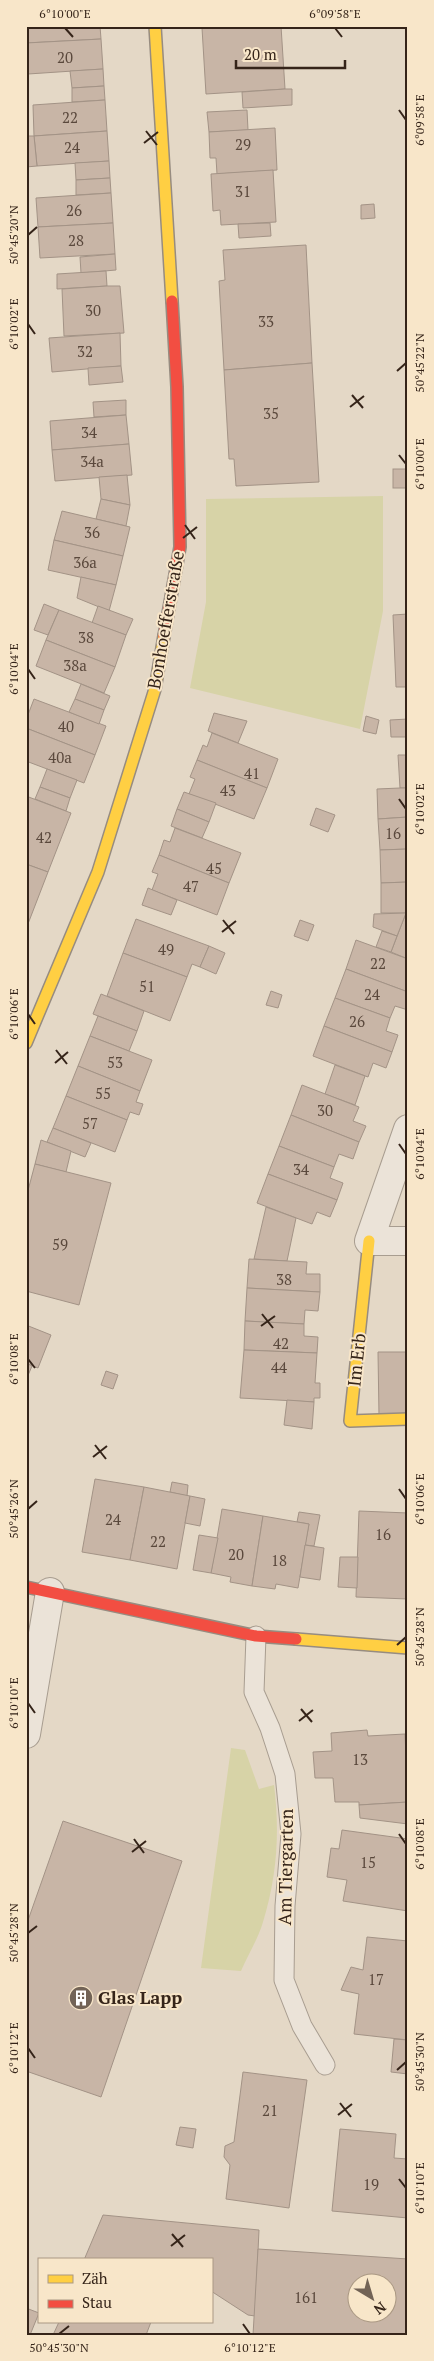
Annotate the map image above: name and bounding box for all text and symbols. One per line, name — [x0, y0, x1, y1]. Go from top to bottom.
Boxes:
text: 6°10'00"E — [39, 6, 91, 21]
text: 6°09'58"E — [309, 6, 361, 21]
scale bar — [236, 38, 345, 70]
text: 20 m — [244, 44, 277, 64]
house number: 20 — [57, 47, 73, 67]
text: 6°09'58"E — [412, 94, 427, 146]
house number: 22 — [62, 107, 78, 127]
house number: 29 — [235, 134, 251, 154]
house number: 24 — [64, 137, 80, 157]
house number: 31 — [235, 181, 251, 201]
house number: 26 — [66, 200, 82, 220]
text: 50°45'20"N — [6, 205, 21, 265]
house number: 28 — [68, 230, 84, 250]
text: 6°10'02"E — [6, 298, 21, 350]
house number: 30 — [85, 300, 101, 320]
house number: 33 — [258, 311, 274, 331]
text: 50°45'22"N — [412, 333, 427, 393]
house number: 32 — [77, 341, 93, 361]
house number: 35 — [263, 403, 279, 423]
house number: 34 — [81, 422, 97, 442]
text: 6°10'00"E — [412, 438, 427, 490]
house number: 34a — [80, 451, 104, 471]
house number: 36 — [84, 522, 100, 542]
street label: Bonhoefferstraße — [141, 549, 189, 691]
house number: 36a — [73, 552, 97, 572]
house number: 38 — [78, 627, 94, 647]
text: 6°10'04"E — [6, 643, 21, 695]
house number: 38a — [63, 655, 87, 675]
house number: 40 — [58, 716, 74, 736]
house number: 40a — [48, 747, 72, 767]
house number: 41 — [244, 763, 260, 783]
house number: 43 — [220, 780, 236, 800]
text: 6°10'02"E — [412, 783, 427, 835]
house number: 16 — [385, 823, 401, 843]
house number: 42 — [36, 827, 52, 847]
house number: 45 — [206, 858, 222, 878]
house number: 47 — [183, 876, 199, 896]
house number: 49 — [158, 939, 174, 959]
house number: 22 — [370, 953, 386, 973]
house number: 51 — [139, 976, 155, 996]
house number: 24 — [364, 984, 380, 1004]
text: 6°10'06"E — [6, 988, 21, 1040]
house number: 26 — [349, 1011, 365, 1031]
house number: 53 — [107, 1052, 123, 1072]
house number: 55 — [95, 1083, 111, 1103]
house number: 30 — [317, 1100, 333, 1120]
house number: 57 — [82, 1113, 98, 1133]
text: 6°10'04"E — [412, 1128, 427, 1180]
house number: 34 — [293, 1159, 309, 1179]
house number: 59 — [52, 1234, 68, 1254]
house number: 38 — [276, 1269, 292, 1289]
street label: Im Erb — [341, 1332, 371, 1388]
text: 6°10'08"E — [6, 1333, 21, 1385]
house number: 42 — [273, 1333, 289, 1353]
house number: 44 — [271, 1357, 287, 1377]
text: 6°10'06"E — [412, 1473, 427, 1525]
text: 50°45'26"N — [6, 1479, 21, 1539]
house number: 24 — [105, 1509, 121, 1529]
house number: 16 — [375, 1524, 391, 1544]
house number: 22 — [150, 1531, 166, 1551]
house number: 20 — [228, 1544, 244, 1564]
house number: 18 — [271, 1550, 287, 1570]
text: 50°45'28"N — [412, 1607, 427, 1667]
text: 6°10'10"E — [6, 1677, 21, 1729]
house number: 13 — [352, 1749, 368, 1769]
street label: Am Tiergarten — [272, 1808, 298, 1925]
text: 6°10'08"E — [412, 1818, 427, 1870]
house number: 15 — [360, 1852, 376, 1872]
text: 50°45'28"N — [6, 1903, 21, 1963]
house number: 17 — [368, 1969, 384, 1989]
building icon: Glas Lapp — [68, 1985, 94, 2011]
place label: Glas Lapp — [98, 1985, 182, 2009]
text: 6°10'12"E — [6, 2022, 21, 2074]
text: 50°45'30"N — [412, 2032, 427, 2092]
house number: 21 — [262, 2100, 278, 2120]
text: 6°10'10"E — [412, 2162, 427, 2214]
house number: 19 — [363, 2174, 379, 2194]
legend — [38, 2258, 212, 2324]
text: Zäh — [82, 2268, 108, 2288]
north arrow — [346, 2274, 396, 2324]
house number: 161 — [294, 2287, 318, 2307]
text: Stau — [82, 2292, 112, 2312]
text: N — [370, 2298, 390, 2320]
text: 50°45'30"N — [29, 2340, 89, 2355]
text: 6°10'12"E — [224, 2340, 276, 2355]

